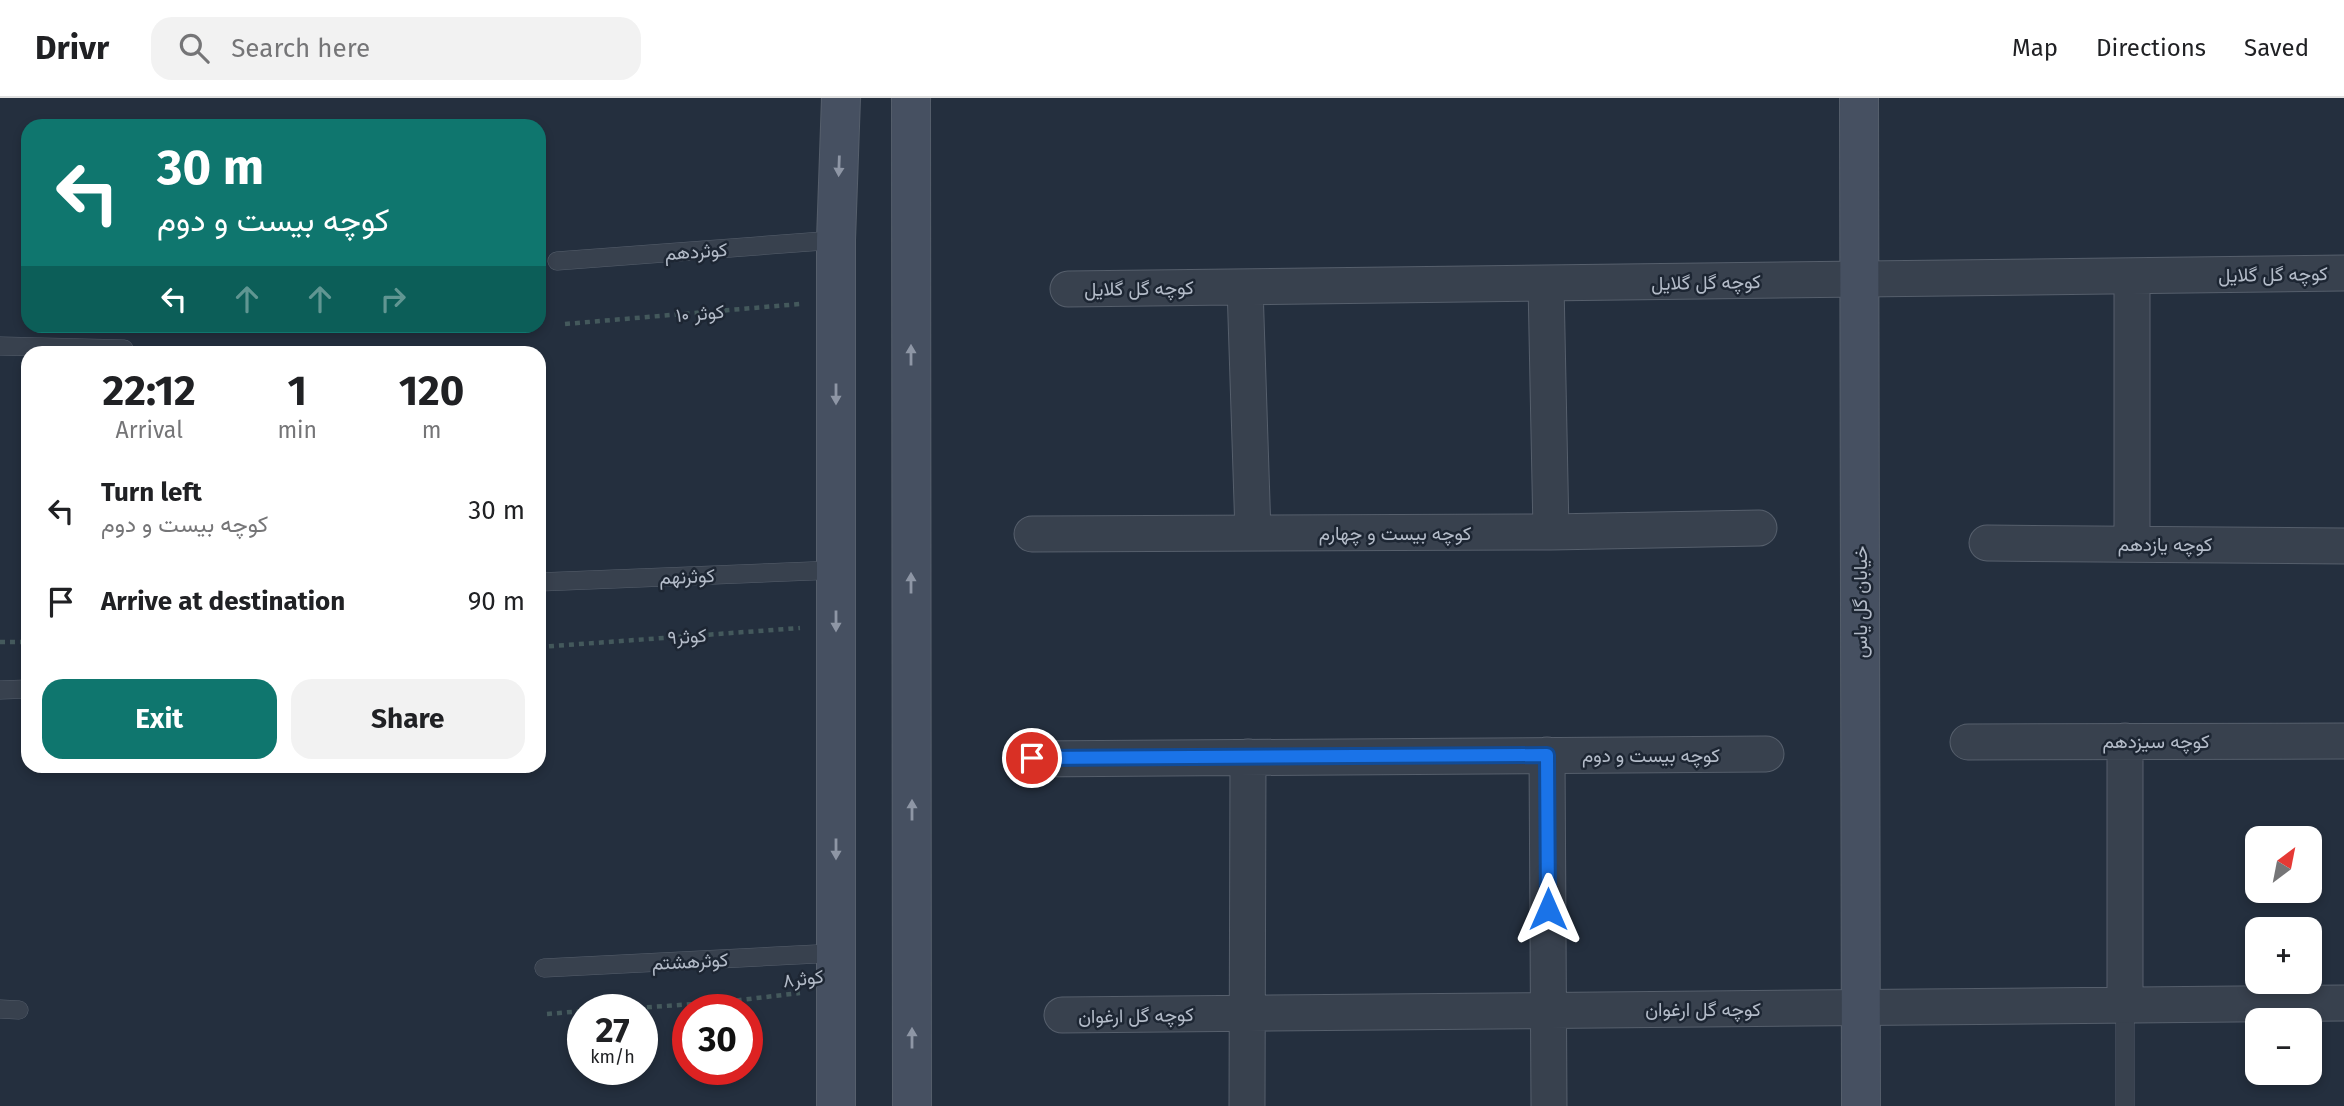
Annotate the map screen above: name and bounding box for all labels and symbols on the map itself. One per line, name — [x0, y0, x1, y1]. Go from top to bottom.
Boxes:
one-way arrow — [833, 155, 844, 177]
street label: کوثردهم — [664, 238, 728, 266]
street label: کوچه گل گلایل — [2218, 262, 2328, 289]
street label: کوچه گل گلایل — [1651, 270, 1761, 297]
street label: کوچه گل گلایل — [1084, 276, 1194, 303]
street label: کوثر ۱۰ — [675, 300, 725, 327]
one-way arrow — [905, 344, 917, 366]
one-way arrow — [830, 383, 842, 405]
street label: کوچه بیست و چهارم — [1319, 522, 1471, 547]
street label: کوچه یازدهم — [2118, 533, 2212, 558]
street label: خیابان گل یاس — [1849, 546, 1872, 658]
street label: کوثرنهم — [659, 564, 715, 590]
one-way arrow — [905, 572, 917, 594]
one-way arrow — [830, 610, 842, 632]
street label: کوثر۹ — [667, 624, 707, 649]
pin — [1002, 728, 1062, 788]
street label: کوچه سیزدهم — [2102, 730, 2210, 755]
street label: کوچه بیست و دوم — [1582, 744, 1720, 769]
one-way arrow — [906, 799, 918, 821]
north arrow — [2245, 826, 2322, 903]
one-way arrow — [830, 838, 842, 860]
position arrow — [1511, 872, 1585, 946]
street label: کوثرهشتم — [651, 948, 729, 976]
street label: کوثر۸ — [781, 965, 825, 992]
speed limit sign: 30 — [672, 994, 763, 1085]
street label: کوچه گل ارغوان — [1645, 998, 1761, 1023]
street label: کوچه گل ارغوان — [1078, 1003, 1194, 1030]
one-way arrow — [906, 1027, 918, 1049]

